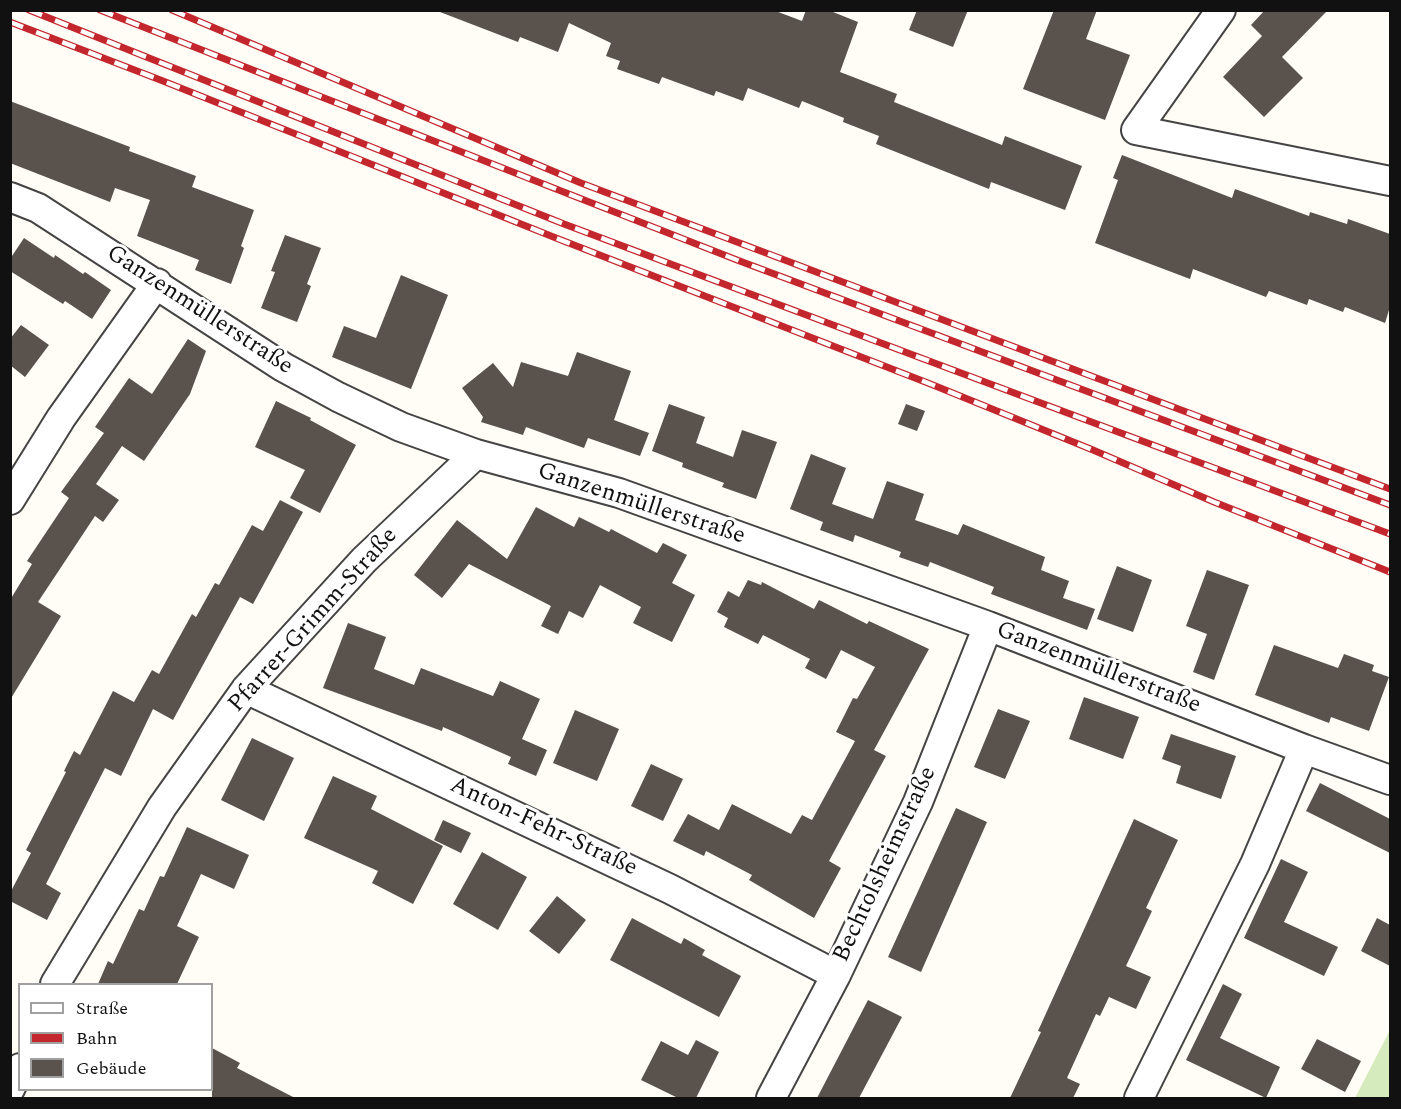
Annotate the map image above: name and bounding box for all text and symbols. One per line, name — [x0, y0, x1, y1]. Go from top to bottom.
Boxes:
street label: Ganzenmüllerstraße — [100, 240, 298, 382]
street label: Ganzenmüllerstraße — [533, 458, 749, 552]
street label: Pfarrer-Grimm-Straße — [223, 523, 405, 719]
street label: Ganzenmüllerstraße — [992, 617, 1204, 721]
street label: Bechtolsheimstraße — [828, 763, 944, 967]
street label: Anton-Fehr-Straße — [445, 772, 641, 884]
legend — [18, 983, 213, 1091]
text: Straße — [76, 995, 128, 1022]
text: Bahn — [76, 1025, 118, 1052]
text: Gebäude — [76, 1055, 146, 1082]

